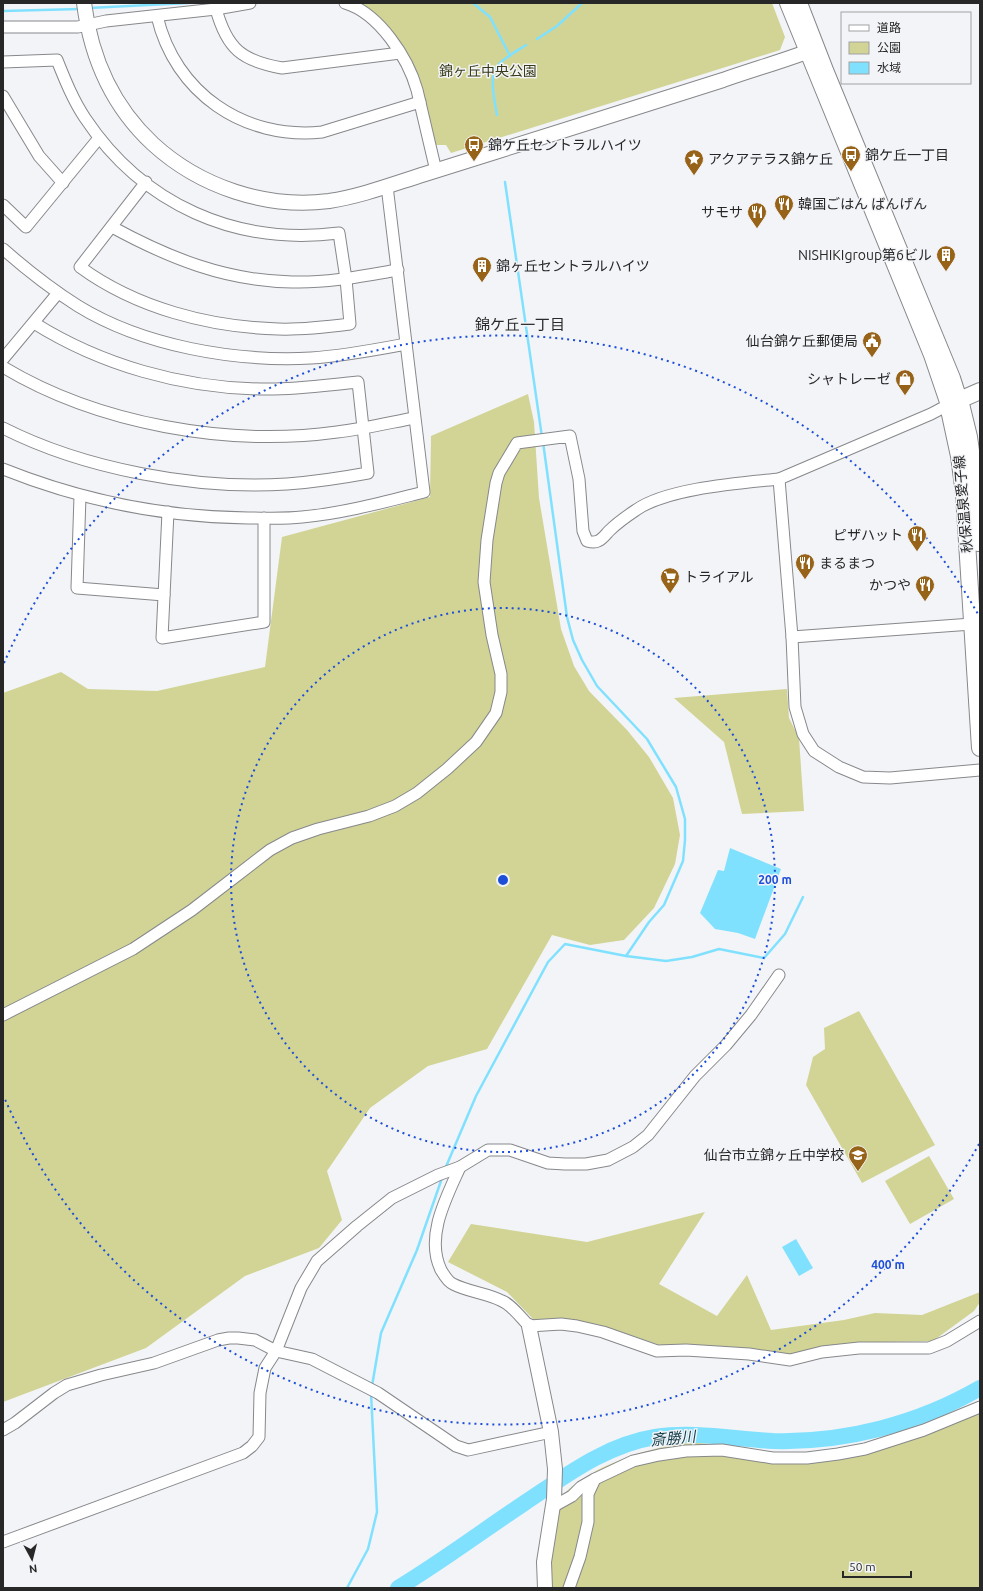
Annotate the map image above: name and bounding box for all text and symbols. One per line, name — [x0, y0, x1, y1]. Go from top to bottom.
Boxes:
legend — [841, 12, 971, 84]
text: 道路 — [877, 21, 901, 34]
text: 公園 — [877, 41, 901, 54]
text: 水域 — [877, 61, 901, 74]
park label: 錦ヶ丘中央公園 — [439, 63, 537, 79]
bus stop icon: 錦ケ丘セントラルハイツ — [463, 134, 485, 162]
place label: 錦ケ丘セントラルハイツ — [488, 137, 642, 153]
bus stop icon: 錦ケ丘一丁目 — [840, 144, 862, 172]
place label: 錦ケ丘一丁目 — [865, 147, 949, 163]
place icon: アクアテラス錦ケ丘 — [683, 148, 705, 176]
place label: アクアテラス錦ケ丘 — [708, 151, 833, 167]
restaurant icon: 韓国ごはん ばんげん — [773, 193, 795, 221]
place label: 韓国ごはん ばんげん — [798, 196, 927, 212]
restaurant icon: サモサ — [746, 201, 768, 229]
place label: サモサ — [701, 204, 743, 220]
building icon: NISHIKIgroup第6ビル — [935, 244, 957, 272]
place label: NISHIKIgroup第6ビル — [798, 247, 932, 263]
building icon: 錦ヶ丘セントラルハイツ — [471, 255, 493, 283]
place label: 錦ヶ丘セントラルハイツ — [496, 258, 650, 274]
district label: 錦ケ丘一丁目 — [475, 316, 565, 333]
public building icon: 仙台錦ケ丘郵便局 — [861, 330, 883, 358]
place label: 仙台錦ケ丘郵便局 — [746, 333, 858, 349]
shop icon: シャトレーゼ — [894, 368, 916, 396]
place label: シャトレーゼ — [807, 371, 891, 387]
street label: 秋保温泉愛子線 — [951, 454, 975, 554]
restaurant icon: ピザハット — [906, 524, 928, 552]
place label: ピザハット — [833, 527, 903, 543]
restaurant icon: まるまつ — [794, 552, 816, 580]
place label: まるまつ — [819, 555, 875, 571]
supermarket icon: トライアル — [659, 566, 681, 594]
place label: トライアル — [684, 569, 754, 585]
restaurant icon: かつや — [914, 574, 936, 602]
place label: かつや — [869, 577, 911, 593]
centre of rings — [496, 873, 510, 887]
text: 200 m — [758, 873, 792, 886]
school or university icon: 仙台市立錦ヶ丘中学校 — [847, 1144, 869, 1172]
place label: 仙台市立錦ヶ丘中学校 — [704, 1147, 844, 1163]
text: 400 m — [871, 1258, 905, 1271]
water label: 斎勝川 — [650, 1427, 698, 1448]
north arrow — [12, 1539, 52, 1579]
scale bar — [843, 1553, 911, 1579]
text: 50 m — [849, 1560, 876, 1573]
text: N — [28, 1562, 38, 1575]

